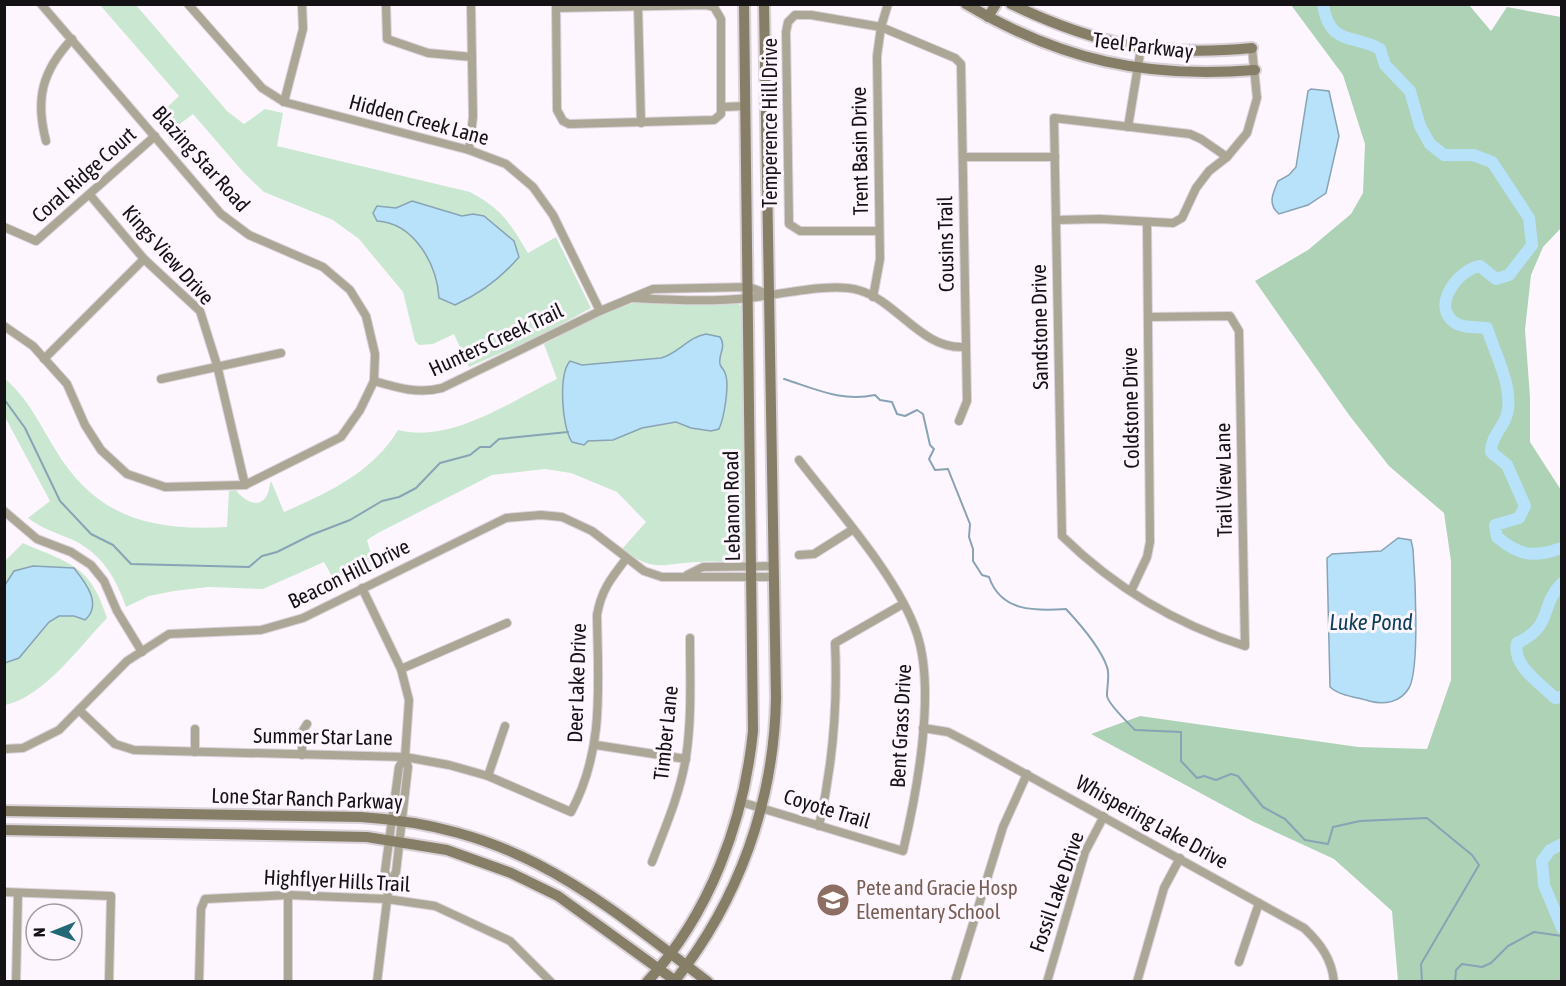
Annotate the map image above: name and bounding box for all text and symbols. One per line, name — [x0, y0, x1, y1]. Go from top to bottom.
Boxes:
street label: Teel Parkway — [1091, 27, 1195, 63]
street label: Temperence Hill Drive — [757, 38, 781, 208]
street label: Trent Basin Drive — [846, 87, 872, 216]
street label: Hidden Creek Lane — [347, 89, 492, 149]
street label: Blazing Star Road — [148, 101, 255, 216]
street label: Coral Ridge Court — [27, 121, 140, 227]
street label: Cousins Trail — [932, 195, 958, 292]
street label: Kings View Drive — [118, 200, 220, 309]
street label: Sandstone Drive — [1026, 264, 1052, 390]
street label: Hunters Creek Trail — [425, 297, 567, 381]
street label: Coldstone Drive — [1117, 347, 1143, 469]
street label: Trail View Lane — [1210, 423, 1236, 537]
street label: Lebanon Road — [718, 451, 744, 562]
street label: Beacon Hill Drive — [284, 533, 413, 613]
water label: Luke Pond — [1329, 609, 1413, 635]
street label: Deer Lake Drive — [562, 623, 590, 743]
street label: Bent Grass Drive — [885, 664, 915, 788]
street label: Timber Lane — [648, 684, 682, 781]
street label: Summer Star Lane — [253, 723, 393, 749]
street label: Whispering Lake Drive — [1072, 769, 1233, 873]
street label: Lone Star Ranch Parkway — [211, 783, 403, 813]
street label: Coyote Trail — [781, 783, 874, 833]
street label: Fossil Lake Drive — [1024, 828, 1088, 955]
street label: Highflyer Hills Trail — [263, 864, 411, 896]
place label: Pete and Gracie Hosp Elementary School — [856, 875, 1018, 923]
school or university icon: Pete and Gracie Hosp Elementary School — [815, 882, 851, 918]
north arrow — [24, 902, 84, 962]
text: N — [30, 927, 48, 937]

